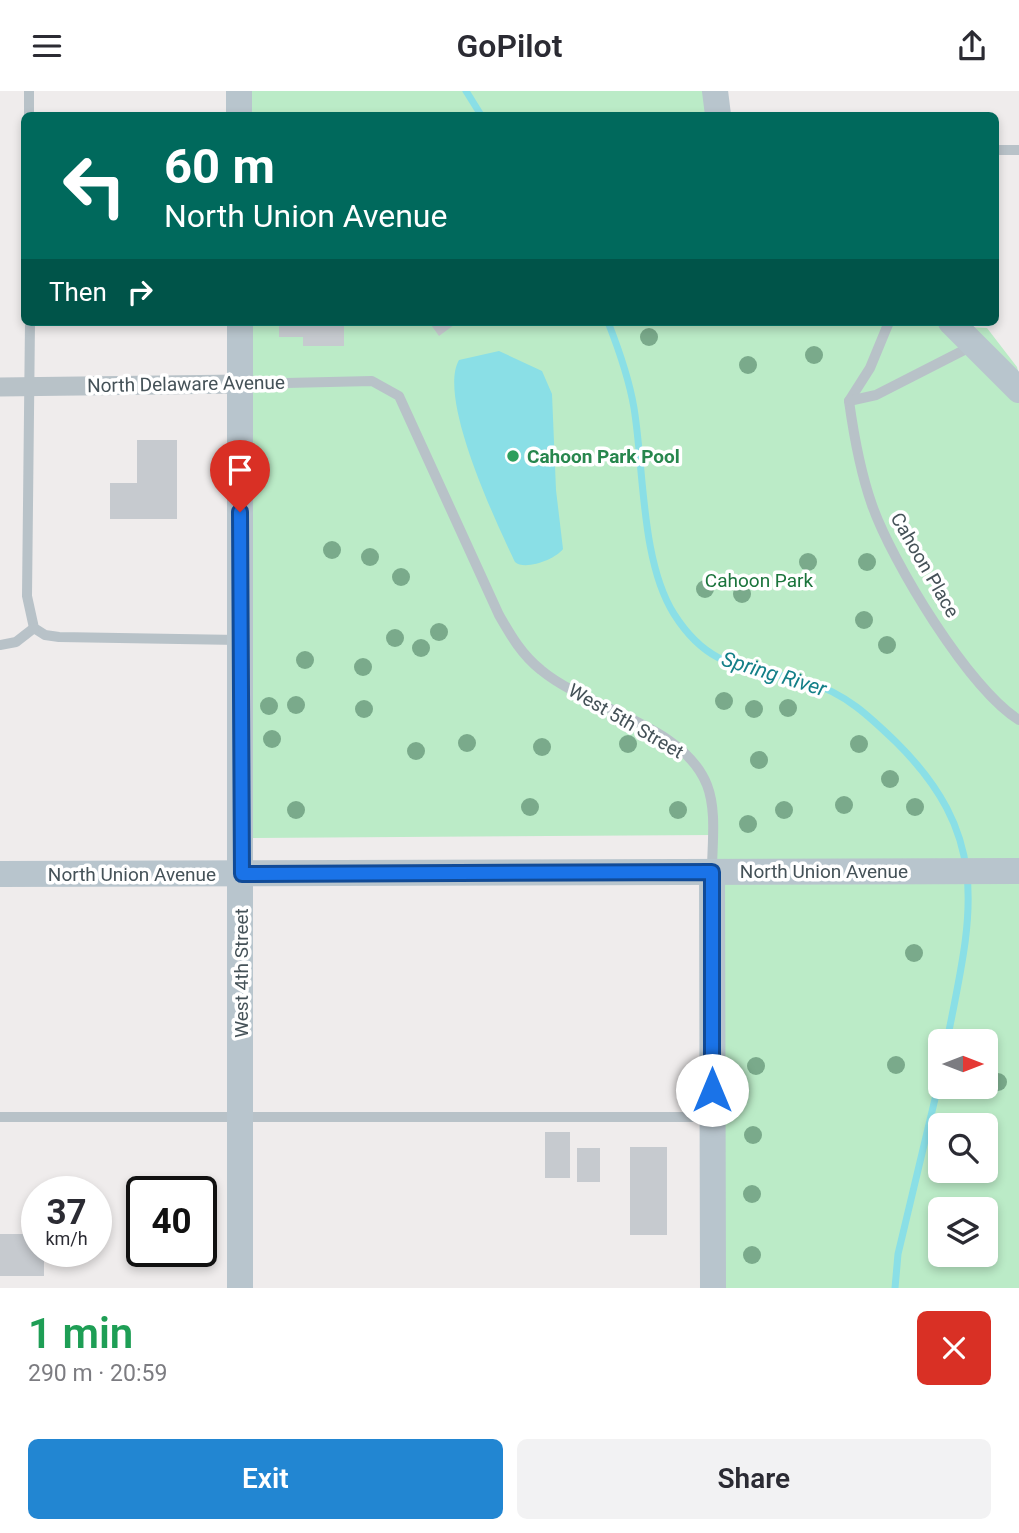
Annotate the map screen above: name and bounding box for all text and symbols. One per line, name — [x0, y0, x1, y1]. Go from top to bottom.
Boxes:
icon: menu — [28, 27, 66, 65]
text: GoPilot — [457, 27, 562, 65]
icon: share — [953, 27, 991, 65]
text: 60 m — [164, 138, 275, 195]
icon: left — [49, 140, 140, 231]
text: North Union Avenue — [164, 197, 447, 235]
icon: right — [121, 273, 159, 311]
text: Then — [49, 277, 107, 307]
street label: North Delaware Avenue — [87, 371, 285, 397]
pin — [210, 440, 270, 512]
place label: Cahoon Park Pool — [527, 445, 680, 468]
marker: Cahoon Park Pool — [505, 448, 521, 464]
icon: arrive — [221, 451, 259, 489]
street label: Cahoon Place — [886, 509, 964, 621]
park label: Cahoon Park — [705, 569, 814, 592]
water label: Spring River — [719, 647, 830, 702]
street label: West 5th Street — [564, 679, 688, 763]
street label: North Union Avenue — [740, 860, 908, 883]
street label: North Union Avenue — [48, 863, 216, 886]
street label: West 4th Street — [230, 908, 253, 1038]
north arrow — [928, 1029, 998, 1099]
map controls — [928, 1029, 998, 1267]
position arrow — [675, 1053, 749, 1127]
button: search — [928, 1113, 998, 1183]
speed limit sign: 40 — [126, 1176, 217, 1267]
text: 37 — [46, 1192, 87, 1233]
button: layers — [928, 1197, 998, 1267]
text: km/h — [45, 1228, 88, 1249]
text: 1 min — [28, 1309, 133, 1358]
button: close — [917, 1311, 991, 1385]
text: 290 m · 20:59 — [28, 1360, 167, 1387]
button: Exit — [28, 1439, 503, 1519]
button: Share — [517, 1439, 991, 1519]

